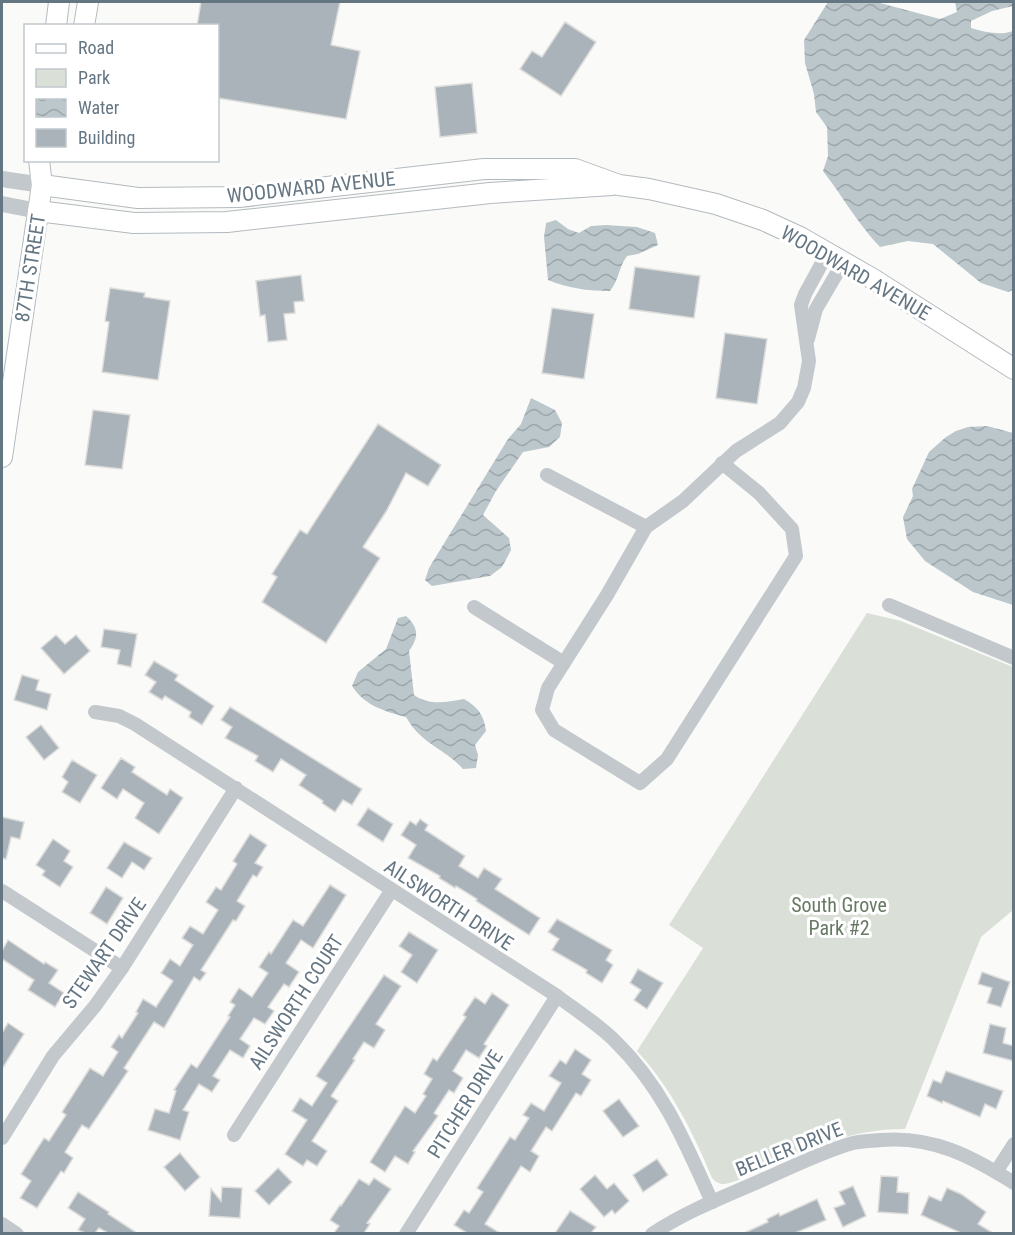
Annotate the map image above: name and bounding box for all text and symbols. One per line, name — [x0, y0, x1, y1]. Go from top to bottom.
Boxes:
legend — [24, 24, 219, 162]
text: Road — [78, 37, 114, 58]
text: Park — [78, 67, 110, 88]
text: Water — [78, 97, 120, 118]
text: Building — [78, 127, 135, 148]
street label: WOODWARD AVENUE — [226, 166, 396, 208]
street label: 87TH STREET — [10, 212, 50, 324]
street label: WOODWARD AVENUE — [777, 220, 935, 326]
street label: AILSWORTH DRIVE — [380, 854, 518, 956]
street label: STEWART DRIVE — [57, 893, 151, 1013]
park label: South Grove Park #2 — [791, 893, 887, 940]
street label: AILSWORTH COURT — [244, 930, 348, 1074]
street label: PITCHER DRIVE — [422, 1045, 508, 1163]
street label: BELLER DRIVE — [732, 1117, 846, 1181]

